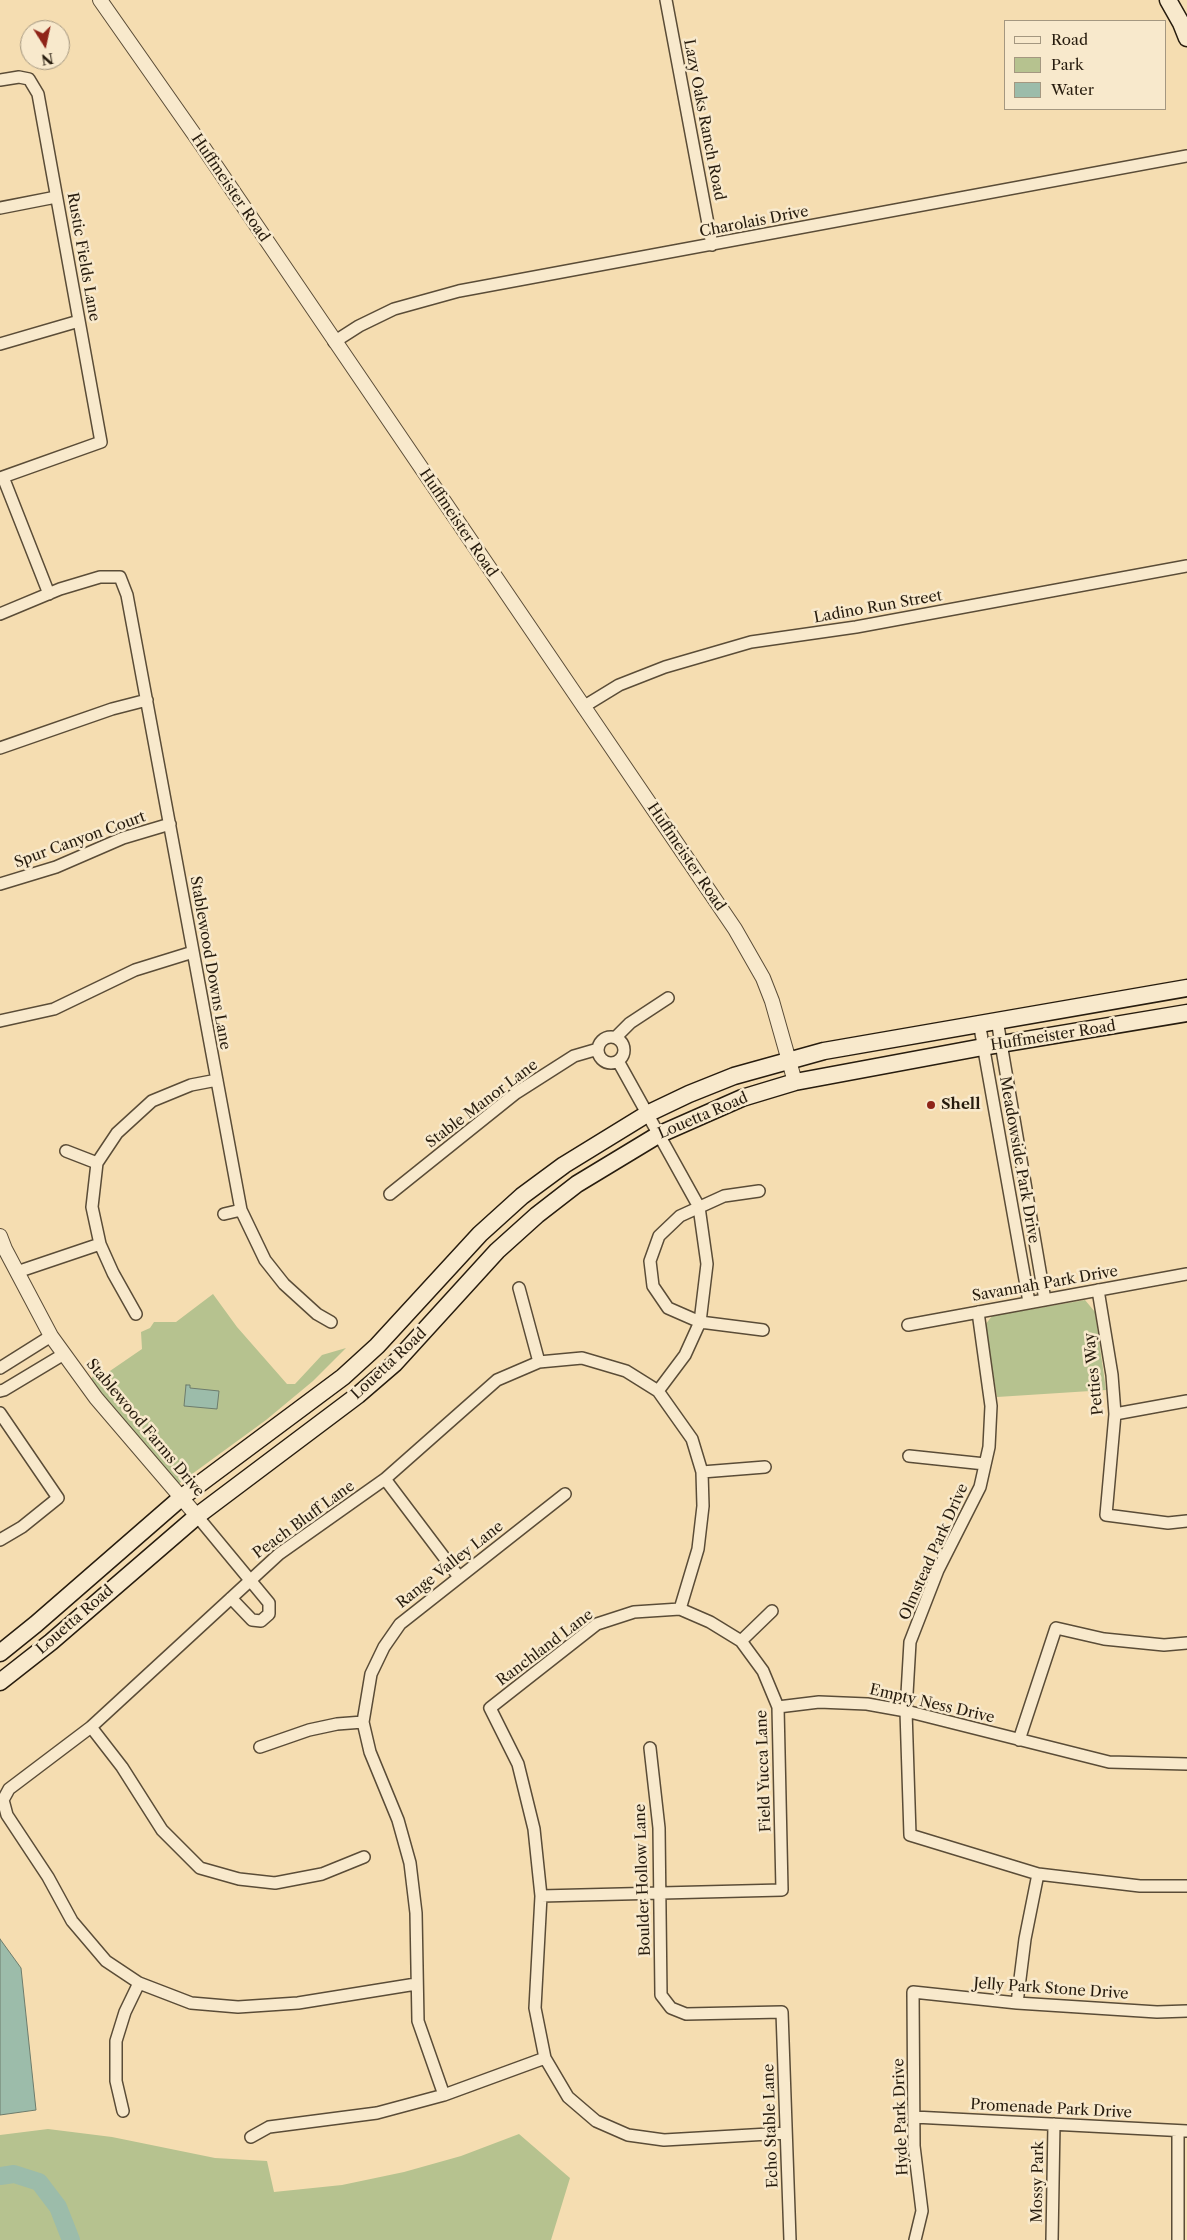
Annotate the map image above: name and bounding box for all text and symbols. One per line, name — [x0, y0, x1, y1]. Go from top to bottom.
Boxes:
north arrow — [20, 20, 70, 70]
legend — [1004, 20, 1167, 110]
text: Road — [1051, 30, 1088, 49]
street label: Lazy Oaks Ranch Road — [680, 38, 728, 202]
text: N — [40, 49, 55, 69]
text: Park — [1051, 55, 1084, 74]
text: Water — [1051, 80, 1094, 99]
street label: Huffmeister Road — [187, 130, 273, 246]
street label: Rustic Fields Lane — [63, 191, 103, 323]
street label: Charolais Drive — [698, 203, 810, 241]
street label: Huffmeister Road — [415, 465, 501, 581]
street label: Ladino Run Street — [812, 587, 944, 627]
street label: Huffmeister Road — [643, 799, 729, 915]
street label: Spur Canyon Court — [12, 808, 148, 872]
street label: Stablewood Downs Lane — [186, 875, 234, 1051]
street label: Huffmeister Road — [989, 1017, 1117, 1055]
street label: Stable Manor Lane — [422, 1056, 542, 1152]
street label: Meadowside Park Drive — [995, 1075, 1043, 1245]
street label: Louetta Road — [655, 1089, 751, 1143]
place label: Shell — [941, 1096, 980, 1114]
marker: Shell — [925, 1099, 937, 1111]
street label: Savannah Park Drive — [971, 1262, 1119, 1306]
street label: Louetta Road — [348, 1325, 430, 1403]
street label: Petties Way — [1081, 1332, 1107, 1416]
street label: Stablewood Farms Drive — [82, 1355, 208, 1501]
street label: Peach Bluff Lane — [250, 1477, 358, 1563]
street label: Olmstead Park Drive — [896, 1481, 972, 1623]
street label: Range Valley Lane — [393, 1518, 507, 1612]
street label: Louetta Road — [33, 1582, 117, 1658]
street label: Ranchland Lane — [493, 1606, 597, 1690]
street label: Empty Ness Drive — [868, 1681, 996, 1727]
street label: Field Yucca Lane — [753, 1710, 775, 1832]
street label: Boulder Hollow Lane — [631, 1803, 655, 1957]
street label: Jelly Park Stone Drive — [973, 1975, 1129, 2003]
street label: Hyde Park Drive — [890, 2058, 912, 2176]
street label: Echo Stable Lane — [760, 2064, 782, 2188]
street label: Promenade Park Drive — [970, 2096, 1132, 2122]
street label: Mossy Park — [1028, 2141, 1048, 2223]

